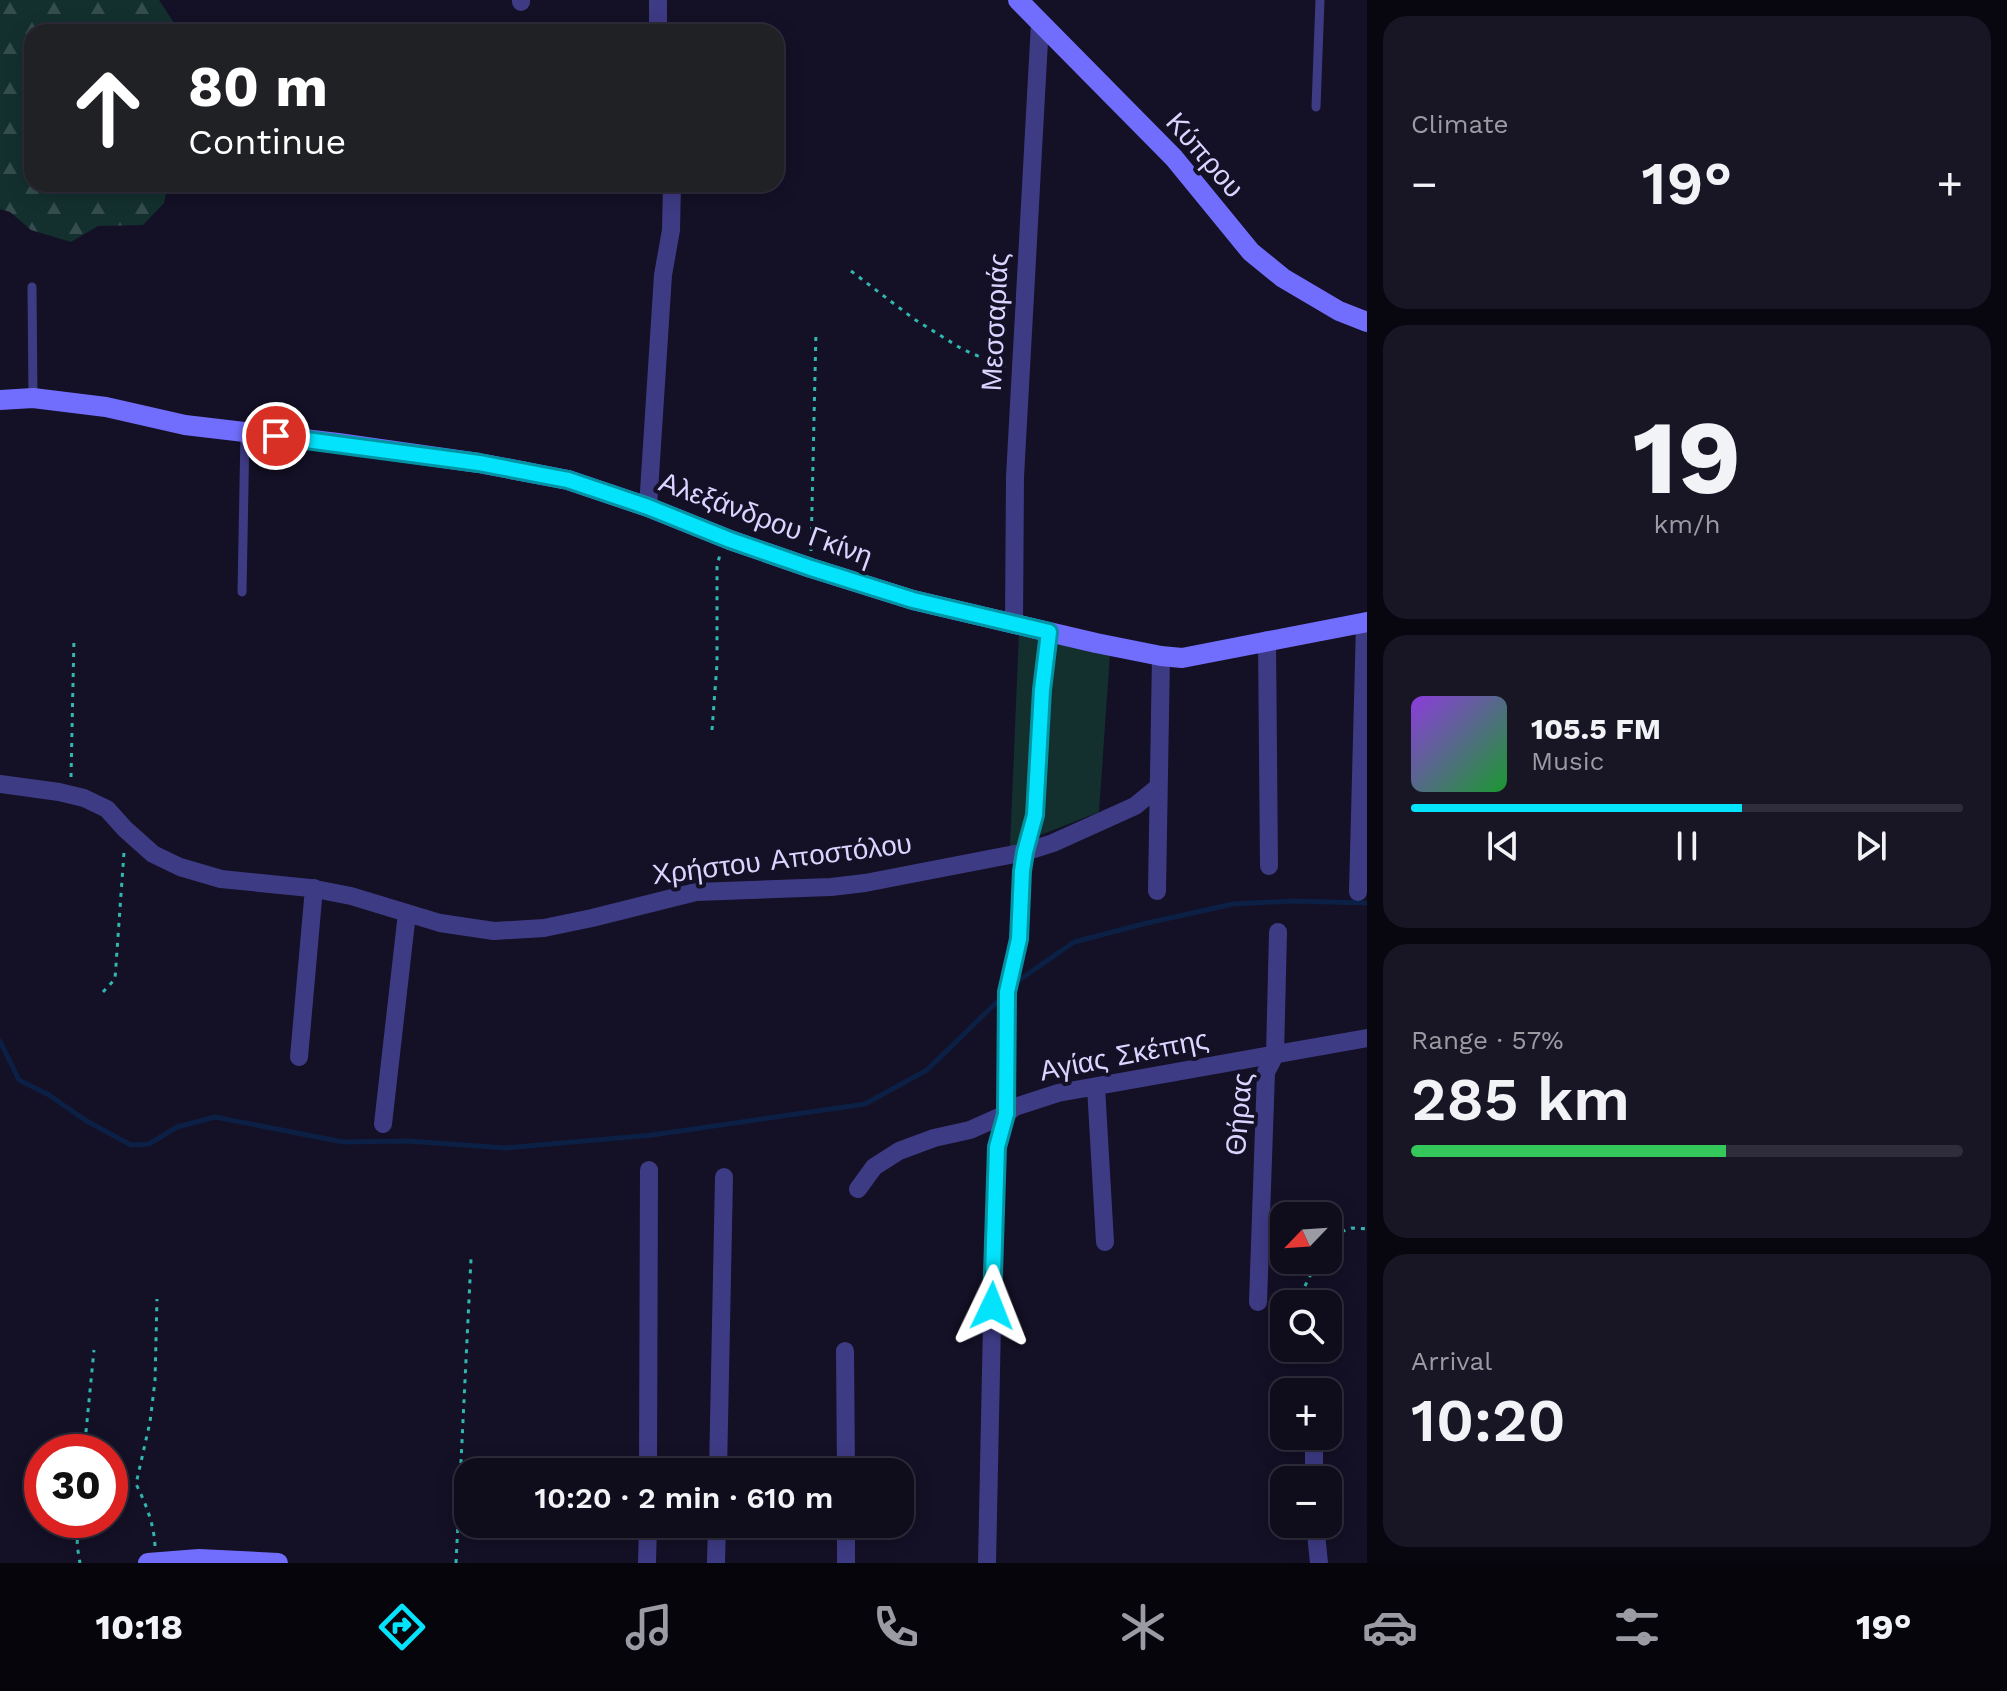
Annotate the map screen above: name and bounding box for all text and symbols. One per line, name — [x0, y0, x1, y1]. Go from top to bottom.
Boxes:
text: 80 m — [188, 54, 328, 120]
icon: ahead — [56, 56, 160, 160]
street label: Κύπρου — [1159, 106, 1251, 204]
text: Climate — [1411, 109, 1509, 139]
text: Continue — [188, 121, 346, 163]
text: 19° — [1642, 148, 1732, 219]
text: − — [1411, 158, 1438, 210]
text: + — [1936, 158, 1963, 210]
street label: Μεσσαριάς — [975, 252, 1015, 392]
text: 19 — [1633, 396, 1741, 518]
pin — [242, 402, 310, 470]
icon: arrive — [254, 414, 298, 458]
street label: Αλεξάνδρου Γκίνη — [655, 465, 877, 573]
text: km/h — [1654, 509, 1720, 539]
text: 105.5 FM — [1531, 711, 1661, 746]
text: Music — [1531, 746, 1604, 776]
icon: previous — [1481, 824, 1525, 868]
icon: pause — [1665, 824, 1709, 868]
icon: next — [1849, 824, 1893, 868]
street label: Χρήστου Αποστόλου — [650, 827, 914, 891]
street label: Αγίας Σκέπης — [1037, 1022, 1211, 1088]
text: Range · 57% — [1411, 1025, 1564, 1055]
text: 285 km — [1411, 1064, 1630, 1135]
street label: Θήρας — [1219, 1071, 1259, 1157]
north arrow — [1270, 1202, 1342, 1274]
map controls — [1270, 1202, 1342, 1538]
position arrow — [950, 1264, 1034, 1348]
button: search — [1270, 1290, 1342, 1362]
text: Arrival — [1411, 1346, 1492, 1376]
button: + — [1270, 1378, 1342, 1450]
text: 10:20 — [1411, 1385, 1566, 1456]
speed limit sign: 30 — [24, 1434, 128, 1538]
button: − — [1270, 1466, 1342, 1538]
text: 10:20 · 2 min · 610 m — [535, 1480, 833, 1515]
icon: directions — [374, 1599, 430, 1655]
icon: music — [621, 1599, 677, 1655]
icon: phone — [868, 1599, 924, 1655]
icon: climate — [1115, 1599, 1171, 1655]
icon: car — [1362, 1599, 1418, 1655]
icon: filters — [1609, 1599, 1665, 1655]
text: 10:18 — [95, 1606, 183, 1648]
text: 19° — [1856, 1606, 1911, 1648]

